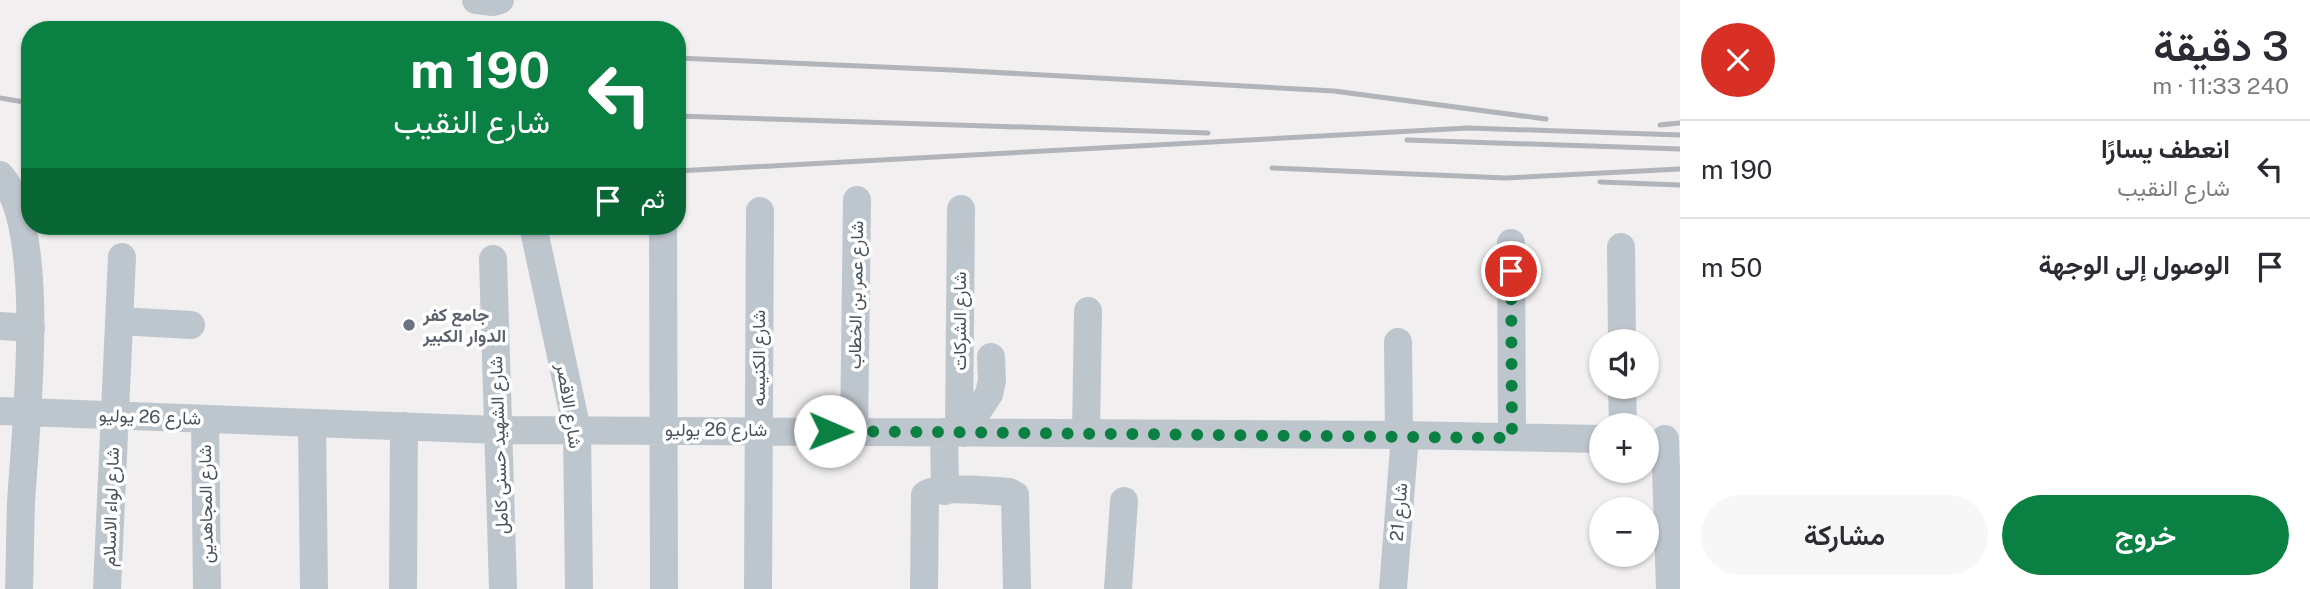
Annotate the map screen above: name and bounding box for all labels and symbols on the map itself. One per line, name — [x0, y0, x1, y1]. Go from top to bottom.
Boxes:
street label: شارع عمر بن الخطاب — [844, 221, 869, 369]
pin — [1481, 241, 1541, 301]
street label: شارع الشركات — [949, 272, 972, 370]
place label: جامع كفر الدوار الكبير — [422, 304, 506, 347]
street label: شارع الكنيسه — [748, 310, 771, 406]
marker: جامع كفر الدوار الكبير — [401, 317, 417, 333]
street label: شارع الشهيد حسنى كامل — [485, 355, 514, 534]
street label: شارع الاقصر — [550, 361, 587, 450]
position arrow — [793, 394, 867, 468]
street label: شارع 26 يوليو — [99, 404, 201, 431]
street label: شارع 26 يوليو — [665, 419, 767, 442]
street label: شارع المجاهدين — [194, 445, 219, 563]
street label: شارع لواء الاسلام — [98, 447, 125, 567]
street label: شارع 21 — [1385, 482, 1414, 542]

